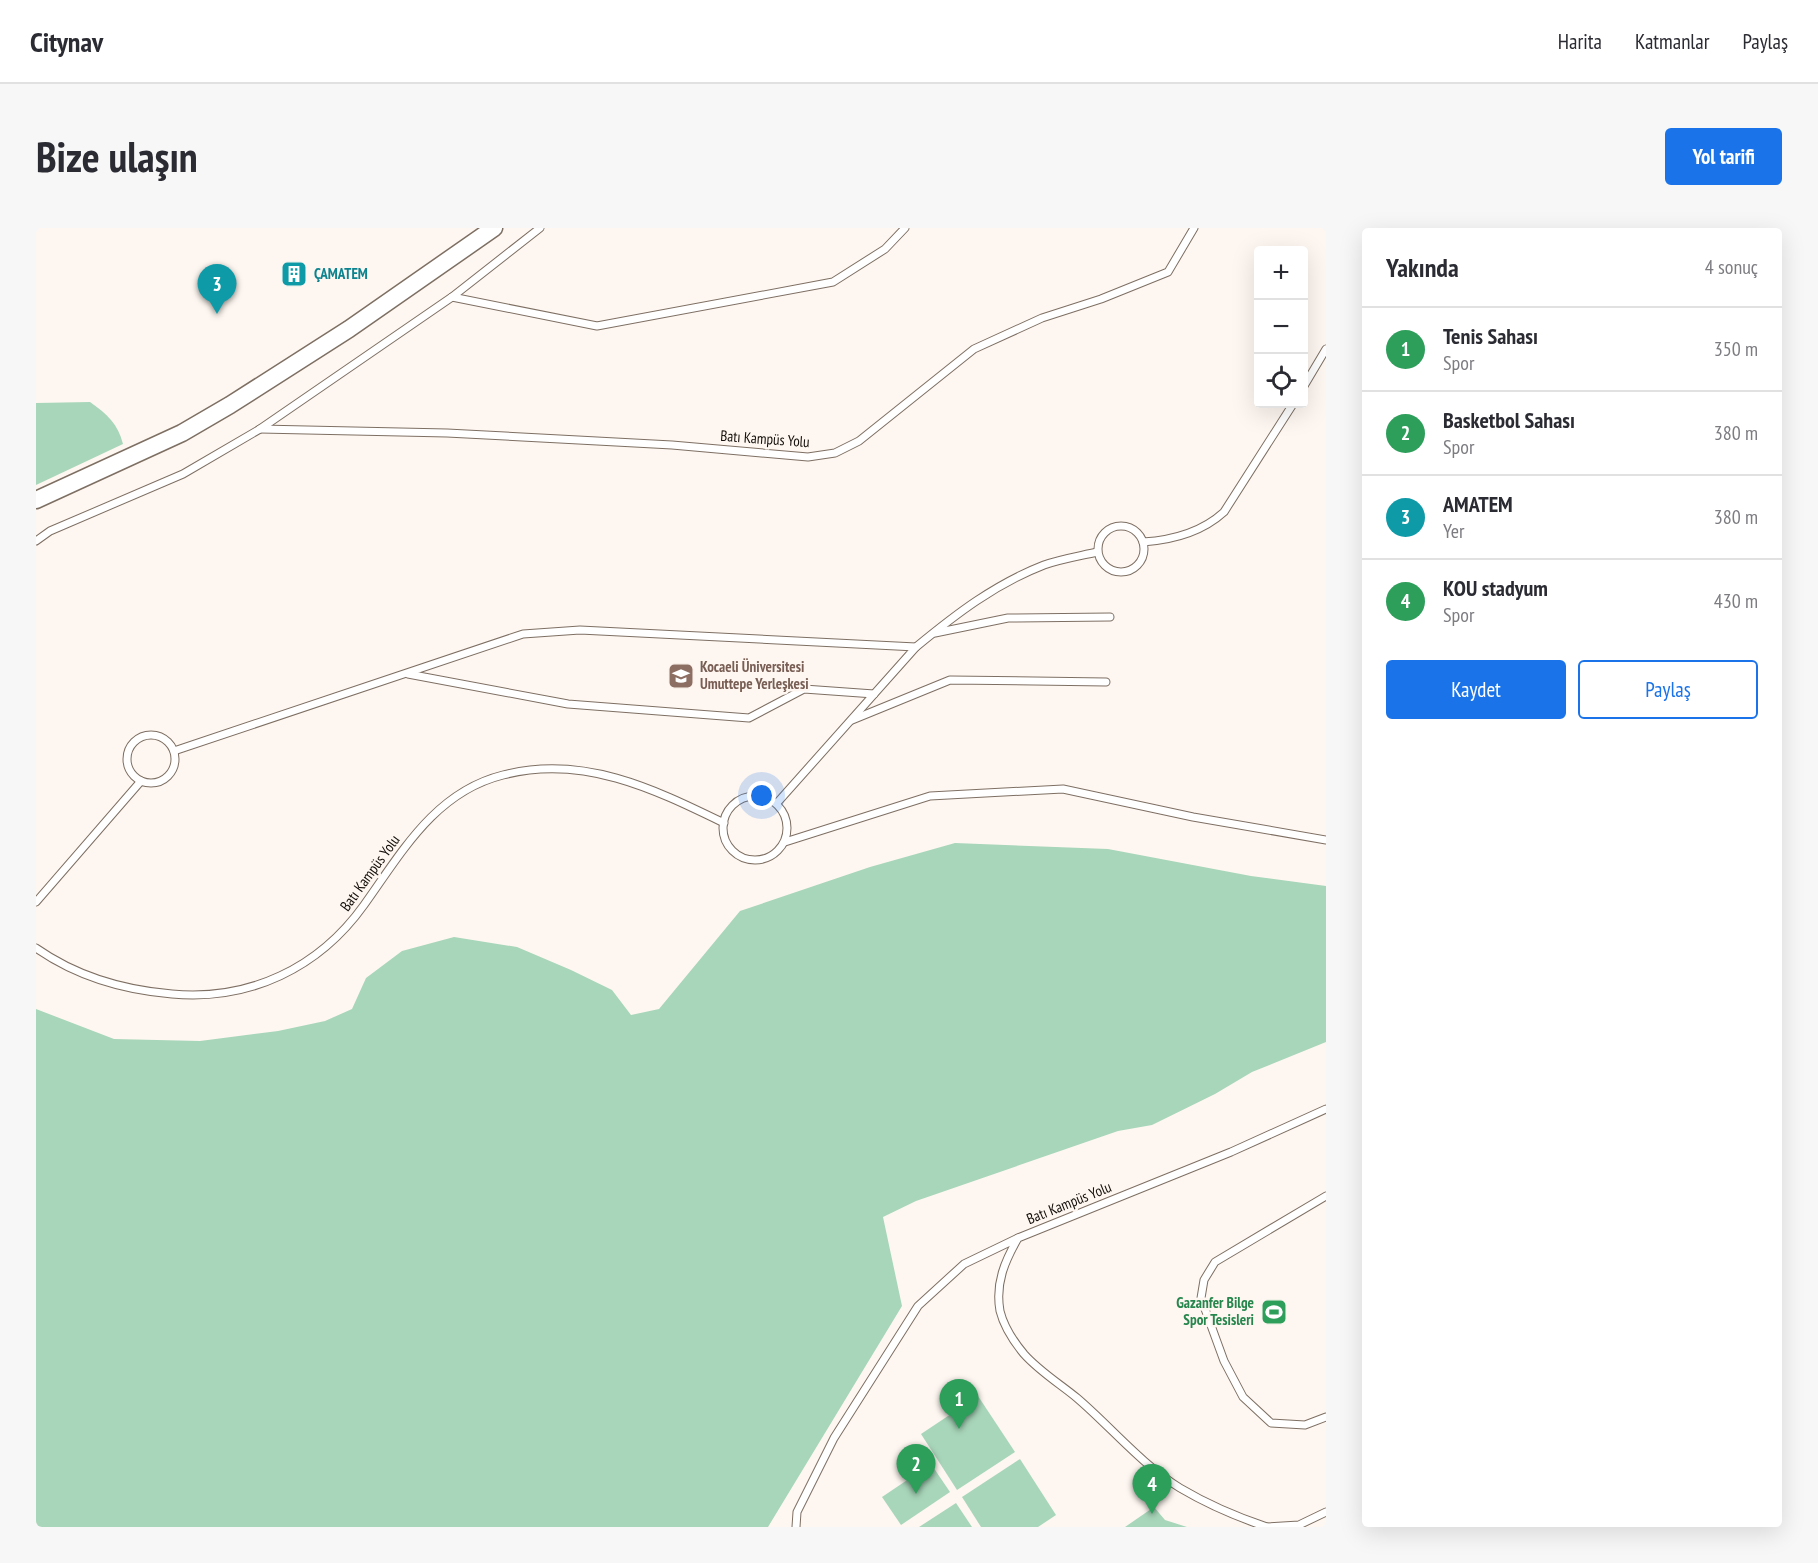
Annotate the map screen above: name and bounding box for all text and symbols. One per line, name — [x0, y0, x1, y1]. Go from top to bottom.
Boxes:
text: Citynav — [30, 23, 103, 60]
text: Harita — [1558, 28, 1602, 55]
text: Katmanlar — [1635, 28, 1709, 55]
text: Paylaş — [1742, 28, 1788, 55]
button: Yol tarifi — [1665, 128, 1782, 185]
text: Bize ulaşın — [36, 129, 198, 184]
map controls — [1254, 246, 1308, 408]
button: + — [1254, 246, 1308, 300]
text: Yakında — [1386, 251, 1459, 284]
text: 4 sonuç — [1705, 254, 1758, 280]
building icon: ÇAMATEM — [279, 259, 309, 289]
pin: 3 — [198, 264, 237, 314]
place label: ÇAMATEM — [314, 264, 368, 283]
button: − — [1254, 300, 1308, 354]
text: Tenis Sahası — [1443, 322, 1538, 350]
text: 1 — [1401, 336, 1410, 362]
text: 350 m — [1714, 336, 1758, 362]
text: Spor — [1443, 350, 1474, 376]
button: locate — [1254, 354, 1308, 408]
text: Basketbol Sahası — [1443, 406, 1575, 434]
text: 2 — [1401, 420, 1410, 446]
text: 380 m — [1714, 420, 1758, 446]
street label: Batı Kampüs Yolu — [720, 426, 810, 451]
text: Spor — [1443, 434, 1474, 460]
text: AMATEM — [1443, 490, 1513, 518]
text: 3 — [1401, 504, 1410, 530]
text: 380 m — [1714, 504, 1758, 530]
text: Yer — [1443, 518, 1464, 544]
text: KOU stadyum — [1443, 574, 1548, 602]
text: 4 — [1401, 588, 1410, 614]
text: 430 m — [1714, 588, 1758, 614]
text: Spor — [1443, 602, 1474, 628]
place label: Kocaeli Üniversitesi Umuttepe Yerleşkesi — [700, 657, 809, 693]
button: Kaydet — [1386, 660, 1566, 719]
button: Paylaş — [1578, 660, 1758, 719]
school or university icon: Kocaeli Üniversitesi Umuttepe Yerleşkesi — [666, 661, 696, 691]
your location — [747, 781, 776, 810]
street label: Batı Kampüs Yolu — [336, 831, 404, 915]
street label: Batı Kampüs Yolu — [1024, 1177, 1114, 1228]
place label: Gazanfer Bilge Spor Tesisleri — [1176, 1293, 1254, 1329]
sports icon: Gazanfer Bilge Spor Tesisleri — [1259, 1297, 1289, 1327]
pin: 1 — [940, 1380, 978, 1429]
pin: 2 — [896, 1444, 936, 1494]
pin: 4 — [1132, 1464, 1172, 1514]

